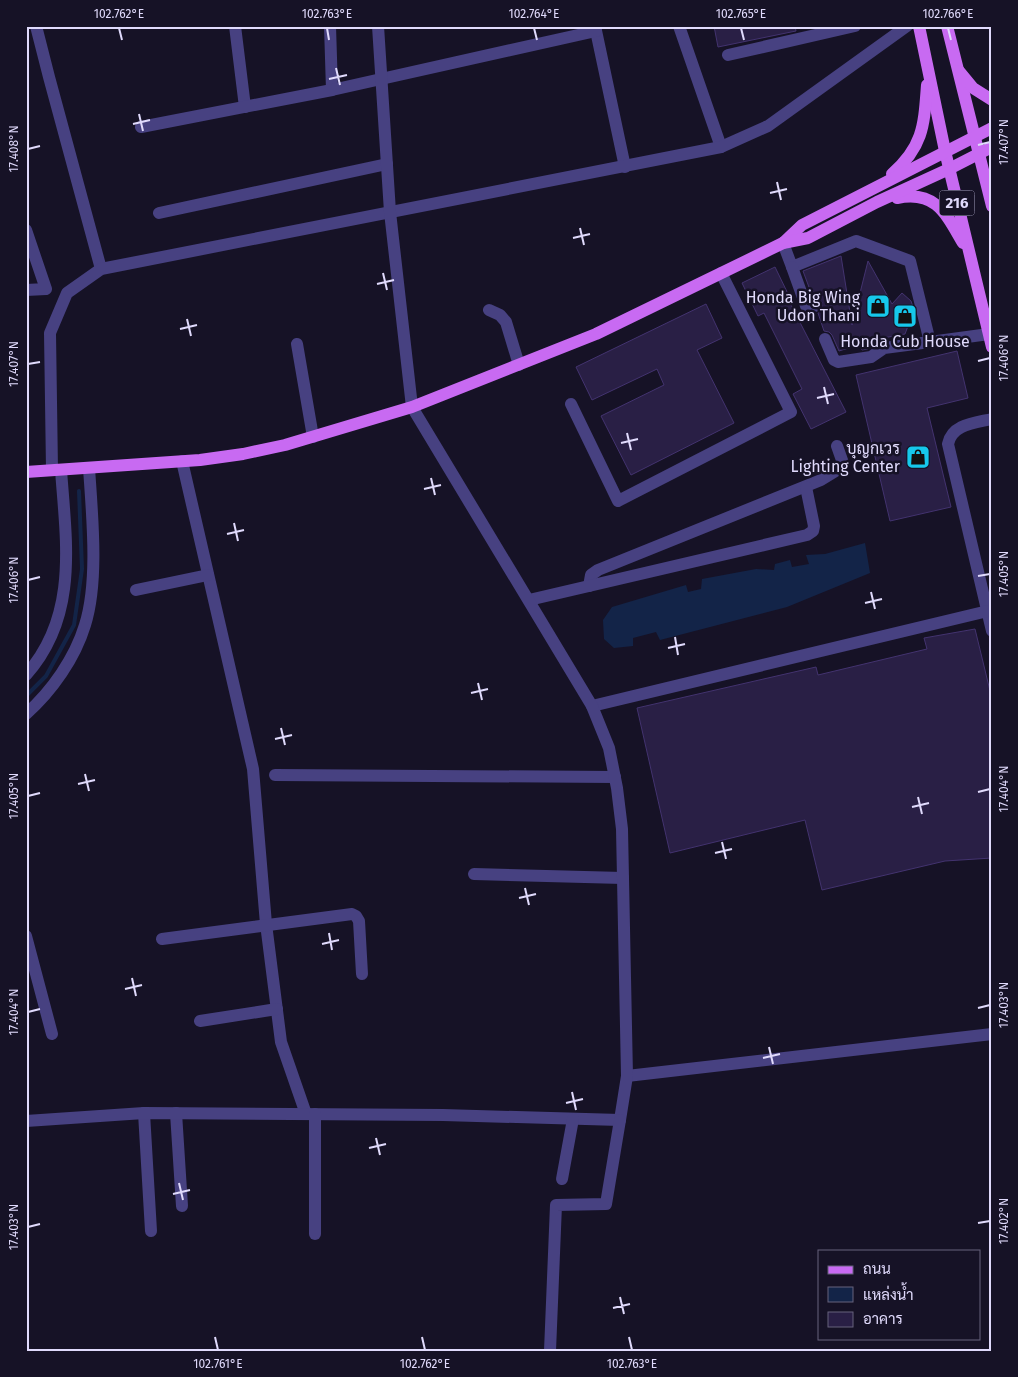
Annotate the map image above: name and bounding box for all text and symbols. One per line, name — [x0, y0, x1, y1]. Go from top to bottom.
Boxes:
text: 102.762°E — [94, 7, 144, 21]
text: 102.763°E — [302, 7, 352, 21]
text: 102.764°E — [508, 7, 560, 21]
text: 102.765°E — [716, 7, 766, 21]
text: 102.766°E — [923, 7, 974, 21]
text: 17.407°N — [997, 119, 1011, 165]
text: 17.408°N — [7, 125, 21, 173]
road number: 216 — [940, 190, 974, 216]
place label: Honda Big Wing Udon Thani — [746, 288, 861, 325]
shop icon: Honda Big Wing Udon Thani — [865, 293, 891, 319]
shop icon: Honda Cub House — [892, 303, 918, 329]
place label: Honda Cub House — [840, 332, 970, 351]
text: 17.406°N — [997, 335, 1011, 381]
text: 17.407°N — [7, 341, 21, 387]
place label: บุญกเวร Lighting Center — [790, 439, 901, 476]
shop icon: บุญกเวร Lighting Center — [905, 444, 931, 470]
text: 17.405°N — [997, 551, 1011, 597]
text: 17.406°N — [7, 557, 21, 603]
text: 17.404°N — [997, 766, 1011, 812]
text: 17.405°N — [7, 773, 21, 819]
text: 17.403°N — [997, 982, 1011, 1028]
text: 17.404°N — [7, 989, 21, 1035]
text: 17.402°N — [997, 1198, 1011, 1244]
text: 17.403°N — [7, 1204, 21, 1250]
legend — [818, 1250, 980, 1340]
text: ถนน — [863, 1260, 891, 1278]
text: แหล่งน้ำ — [863, 1282, 914, 1304]
text: อาคาร — [863, 1310, 903, 1328]
text: 102.761°E — [193, 1357, 243, 1371]
text: 102.762°E — [400, 1357, 450, 1371]
text: 102.763°E — [607, 1357, 657, 1371]

